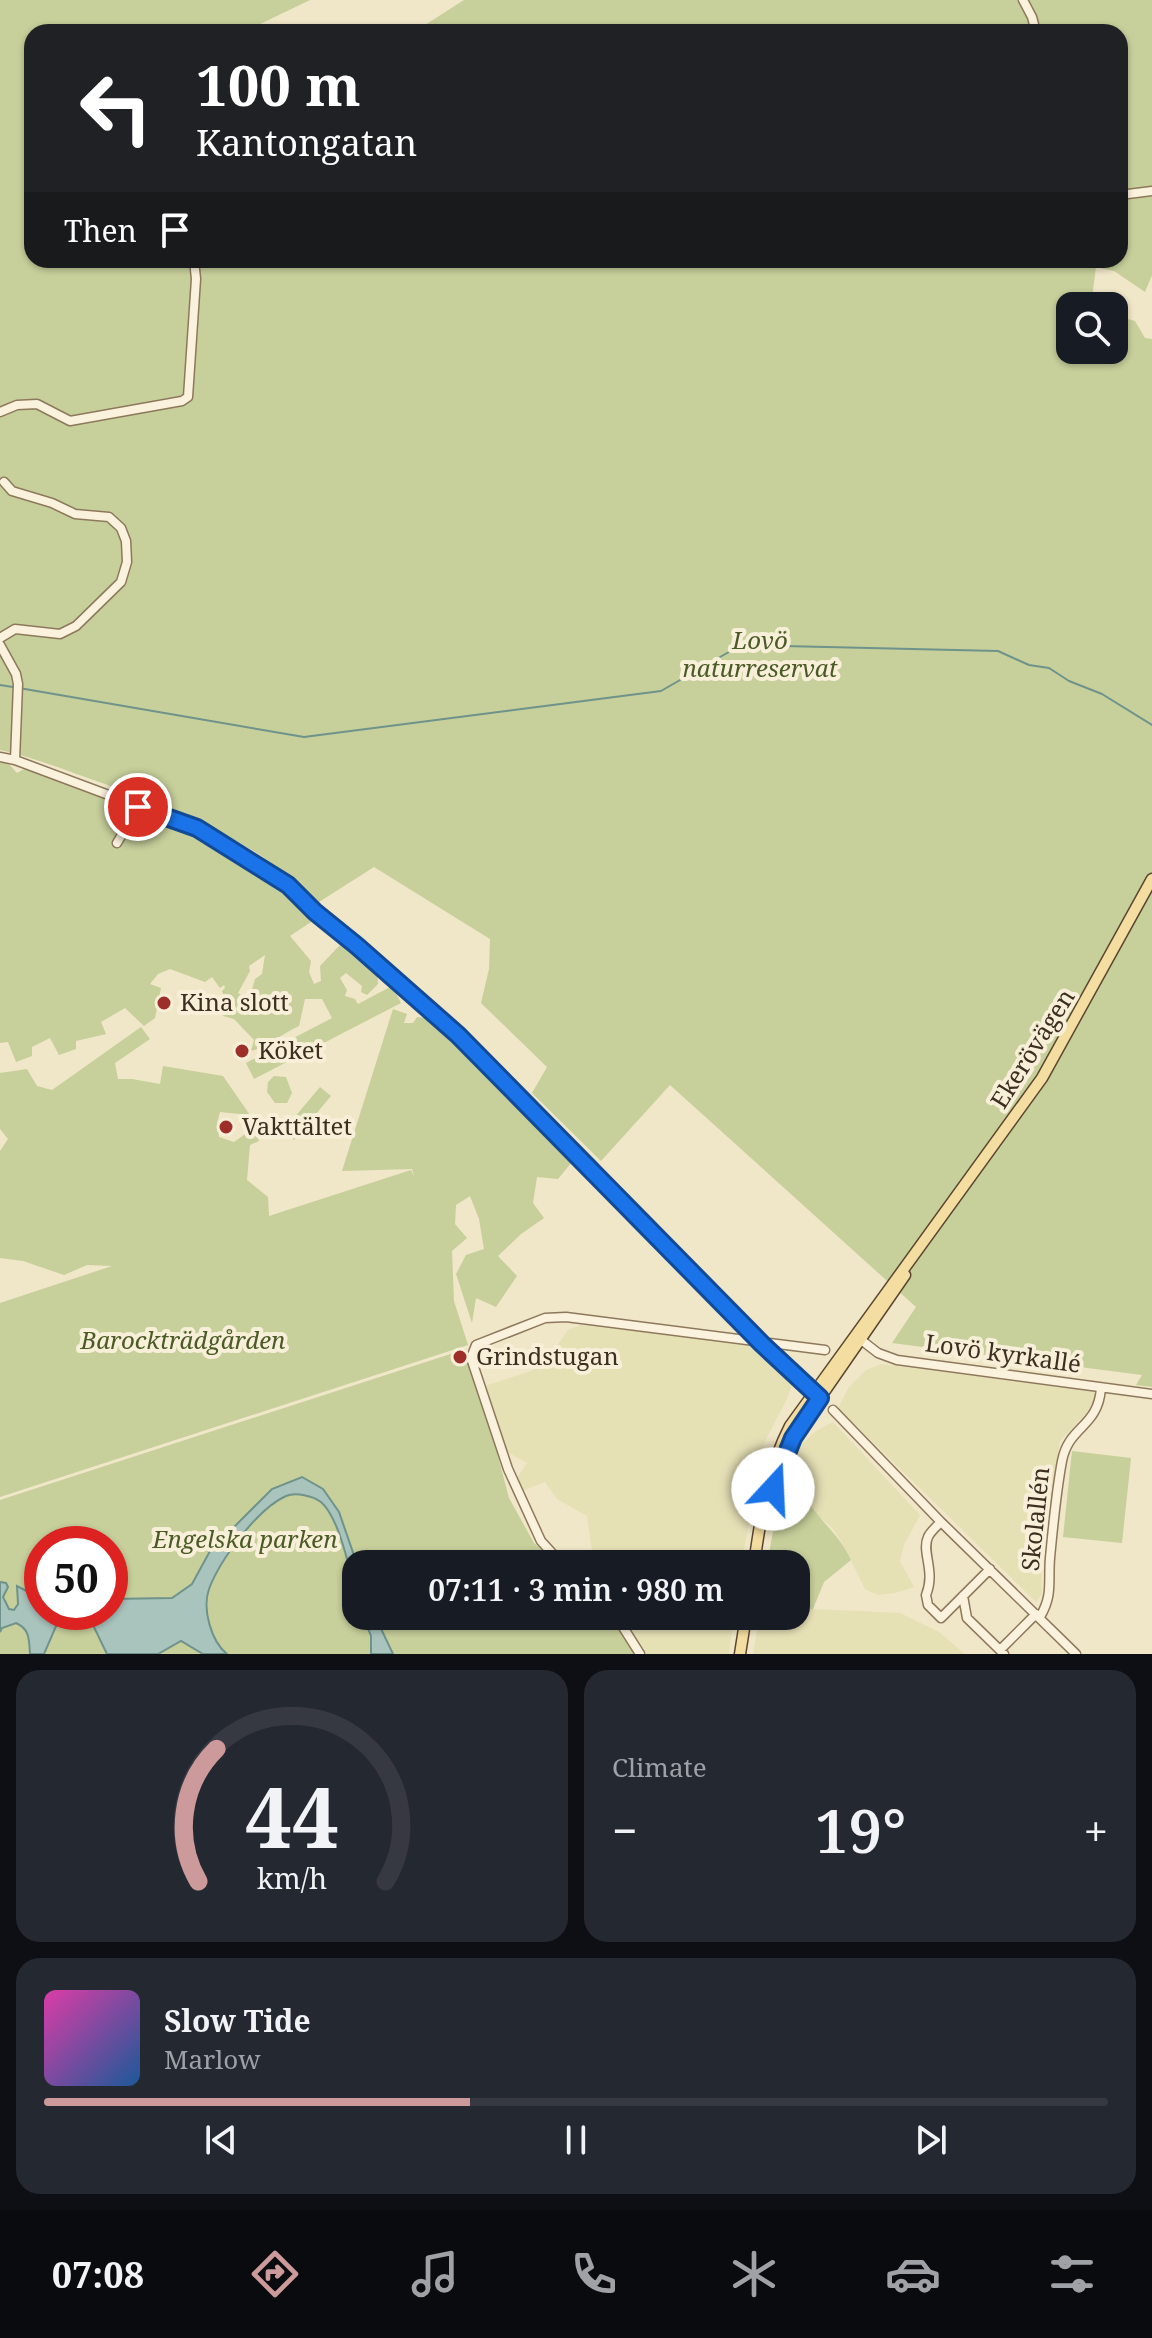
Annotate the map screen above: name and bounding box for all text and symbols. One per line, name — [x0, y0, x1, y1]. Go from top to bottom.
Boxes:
text: 100 m — [196, 46, 361, 122]
icon: left — [64, 56, 168, 160]
text: Kantongatan — [196, 118, 417, 167]
icon: arrive — [153, 208, 197, 252]
text: Then — [64, 210, 137, 251]
map controls — [1056, 292, 1128, 364]
button: search — [1056, 292, 1128, 364]
park label: Lovö naturreservat — [682, 623, 838, 684]
pin — [104, 773, 172, 841]
icon: arrive — [116, 785, 160, 829]
street label: Ekerövägen — [982, 982, 1082, 1114]
place label: Kina slott — [180, 985, 289, 1018]
marker: Kina slott — [155, 994, 173, 1012]
place label: Köket — [258, 1033, 323, 1066]
marker: Köket — [233, 1042, 251, 1060]
place label: Vakttältet — [242, 1109, 352, 1142]
marker: Vakttältet — [217, 1118, 235, 1136]
park label: Barockträdgården — [80, 1323, 285, 1356]
street label: Lovö kyrkallé — [923, 1325, 1083, 1380]
place label: Grindstugan — [476, 1339, 619, 1372]
marker: Grindstugan — [451, 1348, 469, 1366]
position arrow — [731, 1447, 815, 1531]
street label: Skolallén — [1013, 1465, 1056, 1573]
park label: Engelska parken — [151, 1522, 338, 1555]
speed limit sign: 50 — [24, 1526, 128, 1630]
text: 07:11 · 3 min · 980 m — [428, 1569, 724, 1610]
text: Climate — [612, 1749, 707, 1785]
text: 44 — [245, 1759, 339, 1872]
text: 19° — [815, 1789, 906, 1871]
text: − — [612, 1800, 637, 1860]
text: + — [1083, 1800, 1108, 1860]
text: km/h — [257, 1858, 327, 1897]
text: Slow Tide — [164, 2000, 311, 2041]
text: Marlow — [164, 2041, 261, 2077]
icon: previous — [199, 2118, 243, 2162]
icon: pause — [554, 2118, 598, 2162]
icon: next — [909, 2118, 953, 2162]
icon: directions — [247, 2246, 303, 2302]
icon: music — [407, 2246, 463, 2302]
icon: phone — [566, 2246, 622, 2302]
icon: climate — [726, 2246, 782, 2302]
icon: car — [885, 2246, 941, 2302]
icon: filters — [1044, 2246, 1100, 2302]
text: 07:08 — [52, 2250, 144, 2299]

